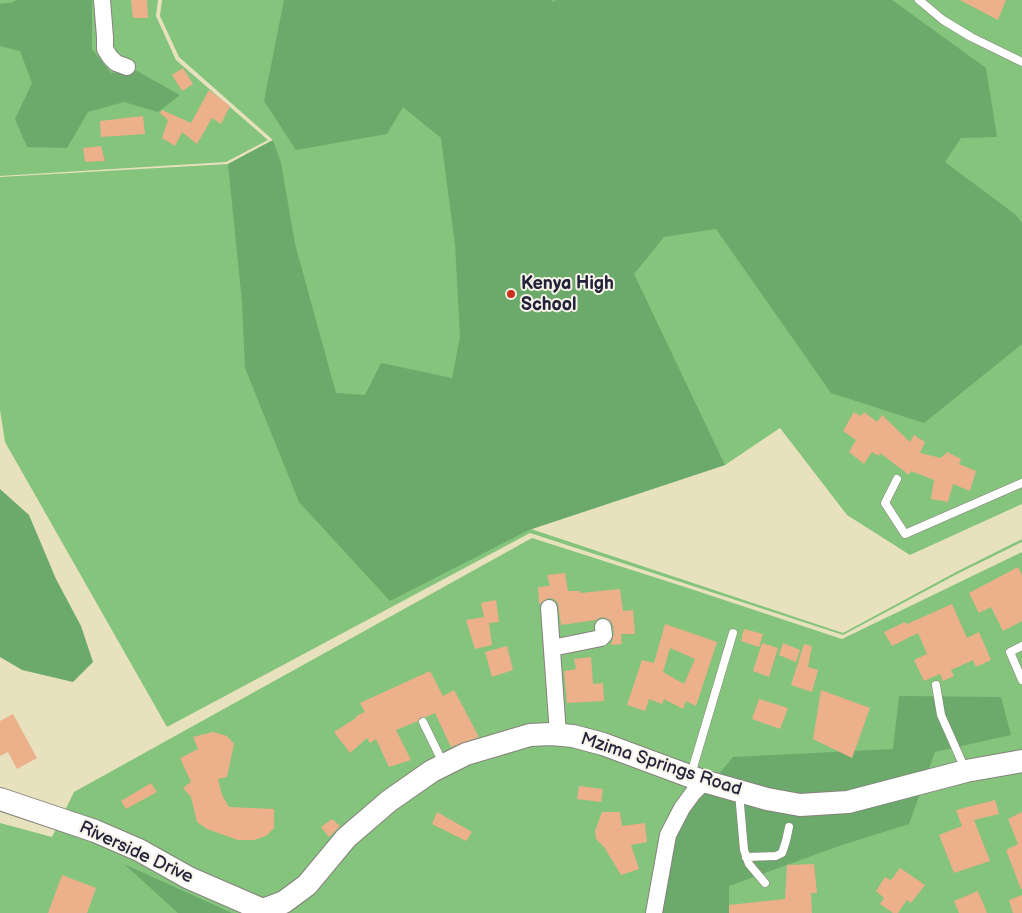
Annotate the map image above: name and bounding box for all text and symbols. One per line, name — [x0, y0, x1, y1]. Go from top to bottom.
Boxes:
place label: Kenya High School — [521, 273, 614, 316]
marker: Kenya High School — [505, 288, 517, 300]
street label: Mzima Springs Road — [578, 729, 744, 801]
street label: Riverside Drive — [76, 817, 196, 889]

